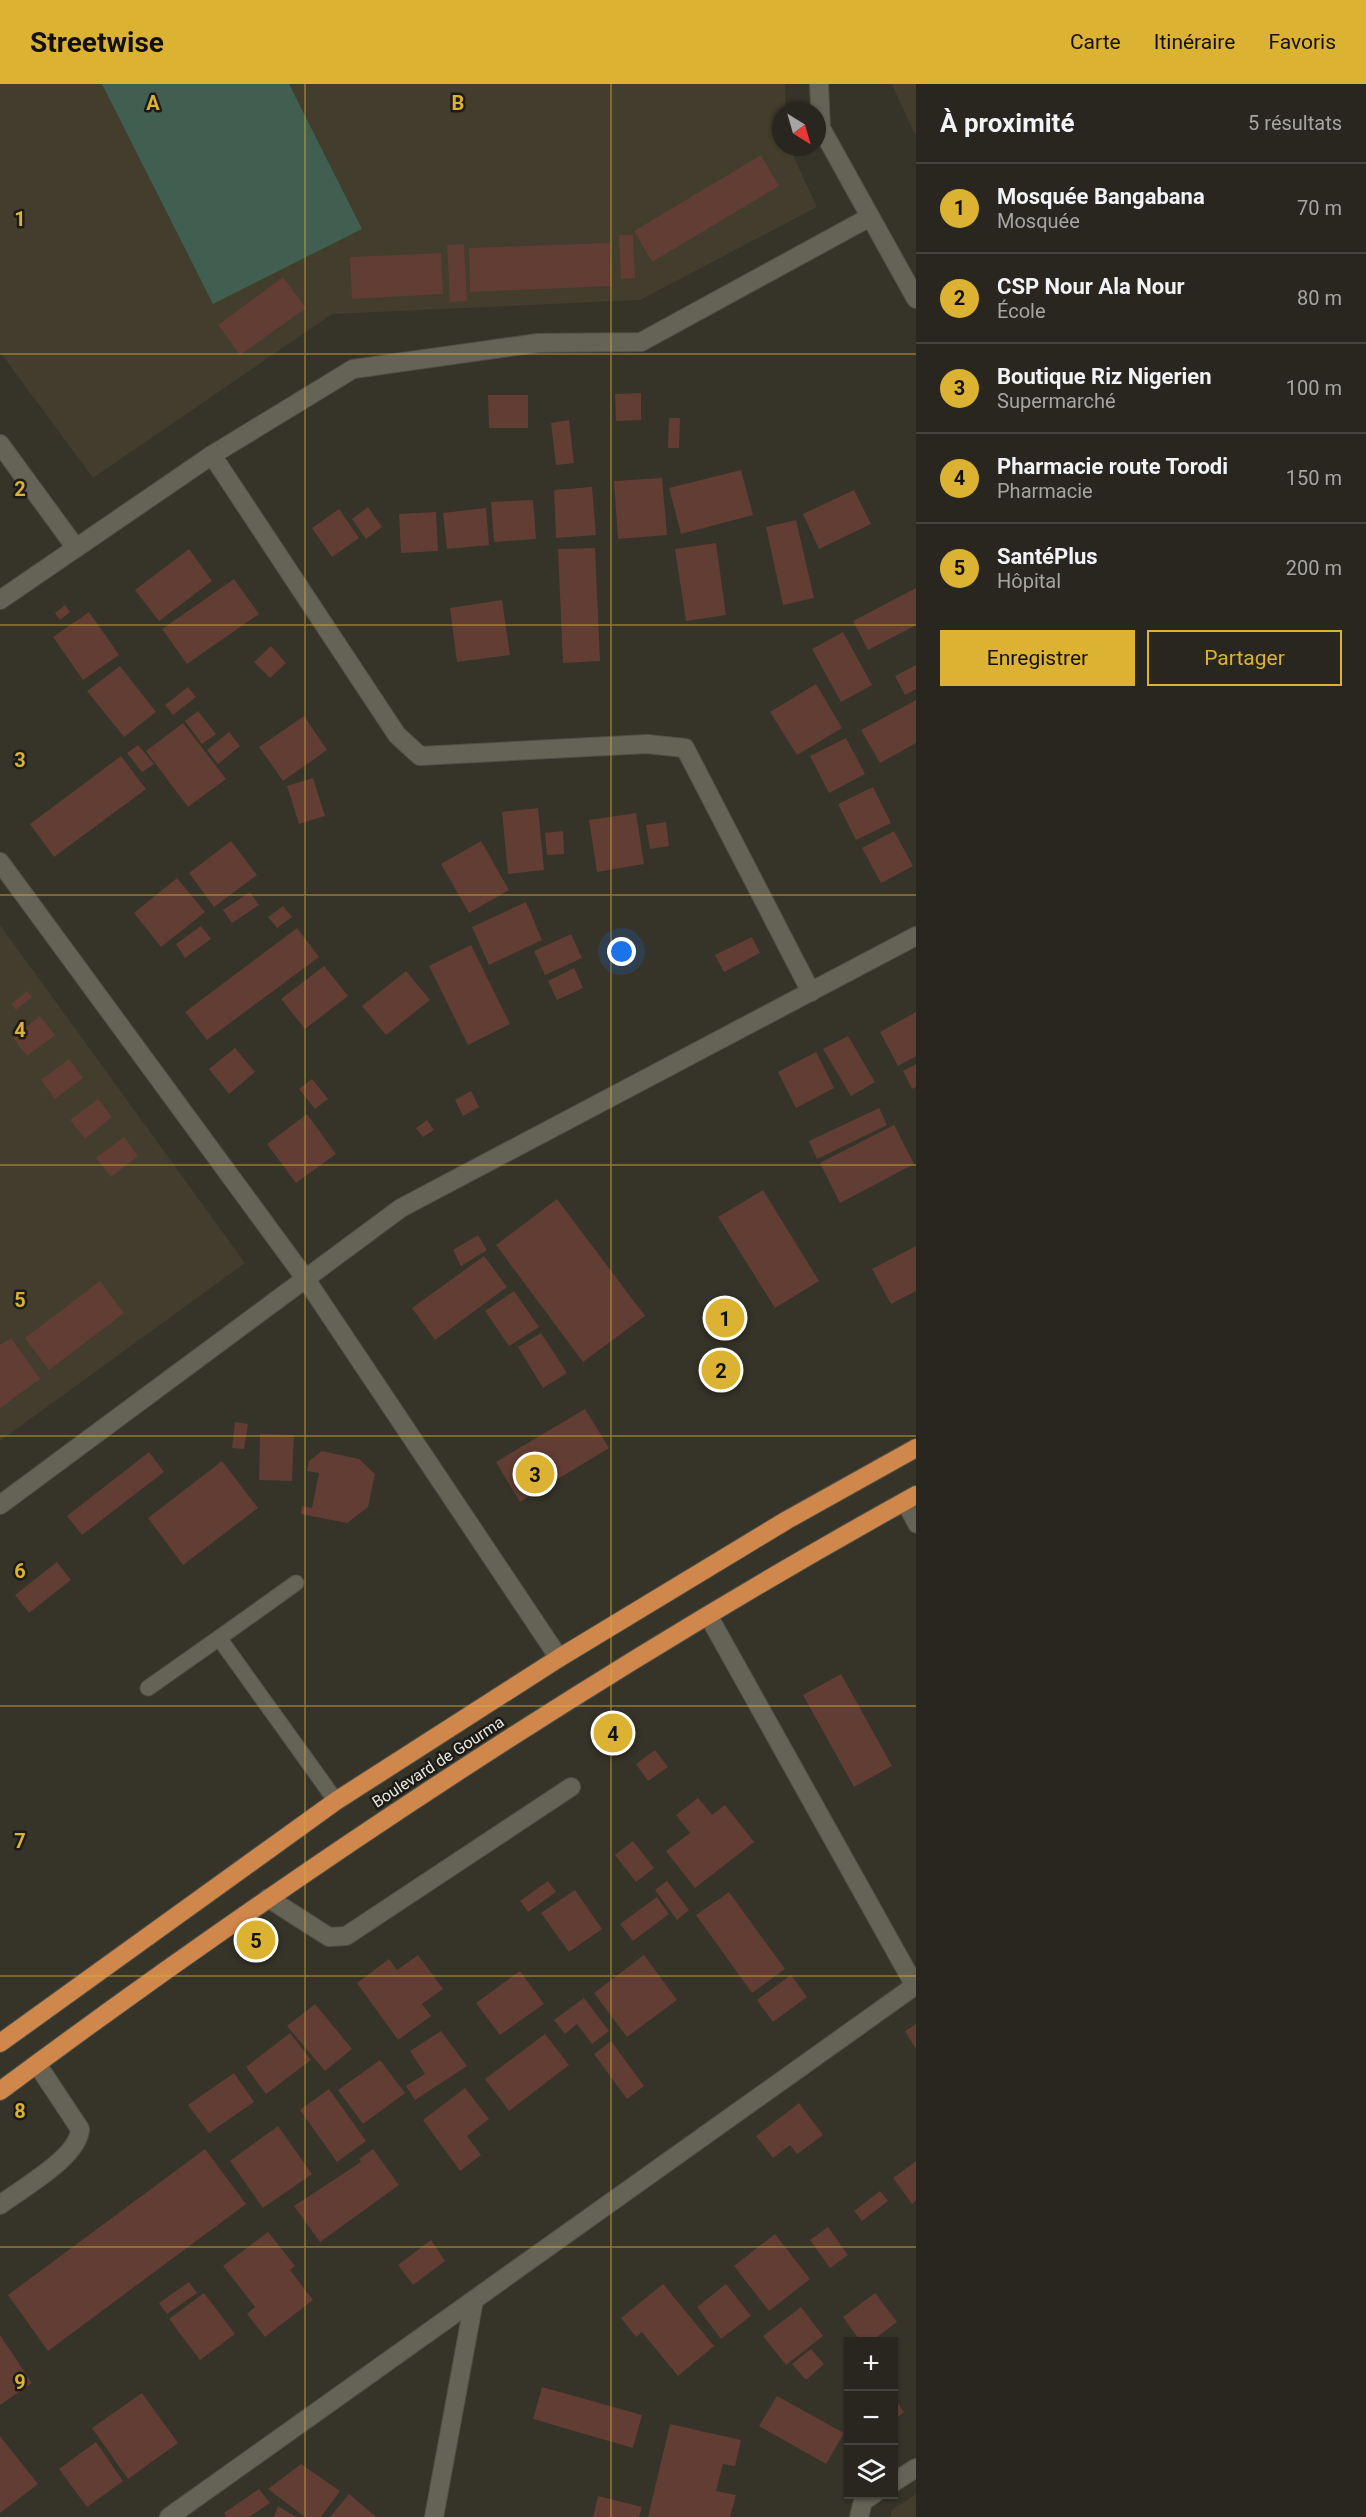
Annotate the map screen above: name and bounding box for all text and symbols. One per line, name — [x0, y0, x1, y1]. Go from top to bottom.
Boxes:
text: Streetwise — [30, 26, 164, 59]
text: Carte — [1070, 30, 1121, 54]
text: Itinéraire — [1154, 30, 1235, 54]
text: Favoris — [1268, 30, 1336, 54]
text: A — [146, 91, 160, 115]
text: B — [452, 91, 464, 115]
north arrow — [772, 102, 826, 156]
text: À proximité — [940, 108, 1074, 138]
text: 5 résultats — [1248, 111, 1342, 135]
text: Mosquée Bangabana — [997, 184, 1205, 209]
text: 1 — [954, 196, 965, 220]
text: 70 m — [1297, 196, 1342, 220]
text: 1 — [14, 207, 26, 231]
text: Mosquée — [997, 209, 1080, 233]
text: CSP Nour Ala Nour — [997, 274, 1185, 299]
text: 2 — [954, 286, 965, 310]
text: 80 m — [1297, 286, 1342, 310]
text: École — [997, 299, 1046, 323]
text: Boutique Riz Nigerien — [997, 364, 1212, 389]
text: 3 — [954, 376, 965, 400]
text: 100 m — [1286, 376, 1342, 400]
text: Supermarché — [997, 389, 1116, 413]
text: Pharmacie route Torodi — [997, 454, 1228, 479]
text: 4 — [954, 466, 965, 490]
text: 150 m — [1286, 466, 1342, 490]
text: 2 — [14, 477, 26, 501]
text: Pharmacie — [997, 479, 1093, 503]
text: SantéPlus — [997, 544, 1098, 569]
text: 5 — [954, 556, 965, 580]
text: 200 m — [1286, 556, 1342, 580]
text: Hôpital — [997, 569, 1061, 593]
button: Enregistrer — [940, 630, 1135, 686]
button: Partager — [1147, 630, 1342, 686]
text: 3 — [14, 748, 26, 772]
your location — [607, 937, 636, 966]
text: 4 — [14, 1018, 26, 1042]
text: 5 — [14, 1288, 26, 1312]
pin: 1 — [706, 1296, 744, 1340]
pin: 2 — [702, 1348, 740, 1392]
pin: 3 — [516, 1452, 554, 1496]
text: 6 — [14, 1559, 26, 1583]
pin: 4 — [594, 1710, 632, 1756]
street label: Boulevard de Gourma — [369, 1712, 507, 1812]
text: 7 — [14, 1829, 26, 1853]
pin: 5 — [236, 1918, 276, 1962]
text: 8 — [14, 2099, 26, 2123]
map controls — [844, 2337, 898, 2499]
button: + — [844, 2337, 898, 2391]
text: 9 — [14, 2370, 26, 2394]
button: − — [844, 2391, 898, 2445]
button: layers — [844, 2445, 898, 2499]

